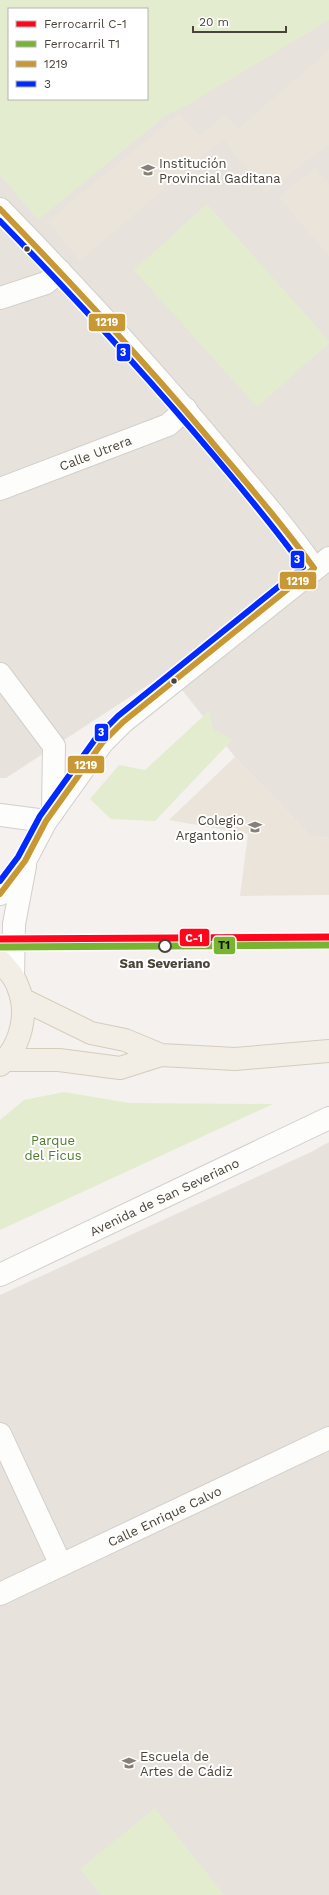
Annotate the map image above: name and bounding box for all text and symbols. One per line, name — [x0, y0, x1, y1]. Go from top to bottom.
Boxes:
legend — [8, 8, 148, 100]
scale bar — [193, 8, 286, 34]
text: 20 m — [199, 15, 229, 29]
text: Ferrocarril C-1 — [44, 17, 127, 31]
text: Ferrocarril T1 — [44, 37, 120, 51]
text: 1219 — [44, 57, 68, 71]
text: 3 — [44, 77, 51, 91]
place label: Institución Provincial Gaditana — [159, 156, 281, 186]
school or university icon: Institución Provincial Gaditana — [140, 162, 156, 178]
unlabelled marker — [22, 244, 32, 254]
line badge: 1219 — [88, 313, 126, 332]
text: 1219 — [96, 316, 119, 329]
line badge: 3 — [116, 343, 131, 362]
text: 3 — [120, 346, 127, 359]
street label: Calle Utrera — [57, 432, 134, 473]
line badge: 3 — [290, 550, 305, 569]
text: 3 — [294, 553, 301, 566]
line badge: 1219 — [279, 571, 317, 590]
text: 1219 — [287, 575, 310, 588]
unlabelled marker — [169, 676, 179, 686]
line badge: 3 — [94, 723, 109, 742]
text: 3 — [98, 726, 105, 739]
line badge: 1219 — [67, 755, 105, 774]
text: 1219 — [75, 759, 98, 772]
place label: Colegio Argantonio — [176, 813, 244, 843]
school or university icon: Colegio Argantonio — [247, 819, 263, 835]
line badge: C-1 — [179, 928, 210, 947]
text: C-1 — [185, 932, 203, 945]
line badge: T1 — [213, 936, 236, 955]
marker: San Severiano — [158, 939, 172, 953]
text: T1 — [218, 939, 230, 952]
place label: San Severiano — [120, 956, 211, 971]
park label: Parque del Ficus — [24, 1133, 82, 1163]
street label: Avenida de San Severiano — [87, 1155, 242, 1239]
street label: Calle Enrique Calvo — [105, 1483, 224, 1549]
place label: Escuela de Artes de Cádiz — [140, 1749, 233, 1779]
school or university icon: Escuela de Artes de Cádiz — [121, 1755, 137, 1771]

